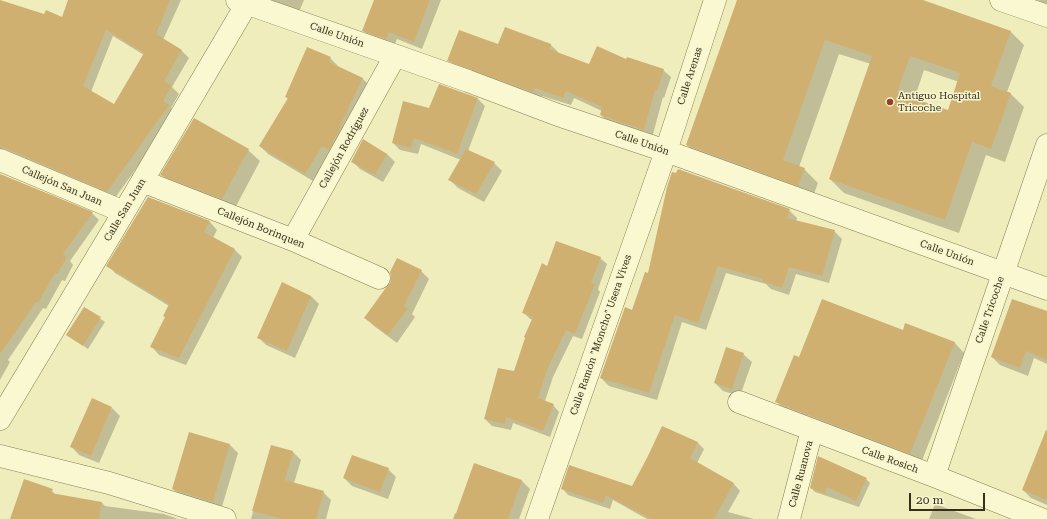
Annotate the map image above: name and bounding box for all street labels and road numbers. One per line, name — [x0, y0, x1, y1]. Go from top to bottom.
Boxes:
street label: Calle Unión — [308, 20, 366, 50]
street label: Calle Arenas — [675, 46, 705, 106]
street label: Callejón Rodríguez — [317, 105, 371, 191]
street label: Calle Unión — [613, 128, 671, 158]
street label: Callejón San Juan — [20, 164, 104, 208]
street label: Calle San Juan — [102, 176, 148, 244]
street label: Callejón Borinquen — [215, 205, 307, 251]
street label: Calle Unión — [918, 238, 976, 268]
street label: Calle Ramón "Moncho" Usera Vives — [568, 253, 634, 417]
street label: Calle Tricoche — [973, 275, 1007, 345]
street label: Calle Ruanova — [786, 439, 816, 509]
street label: Calle Rosich — [860, 444, 920, 476]

